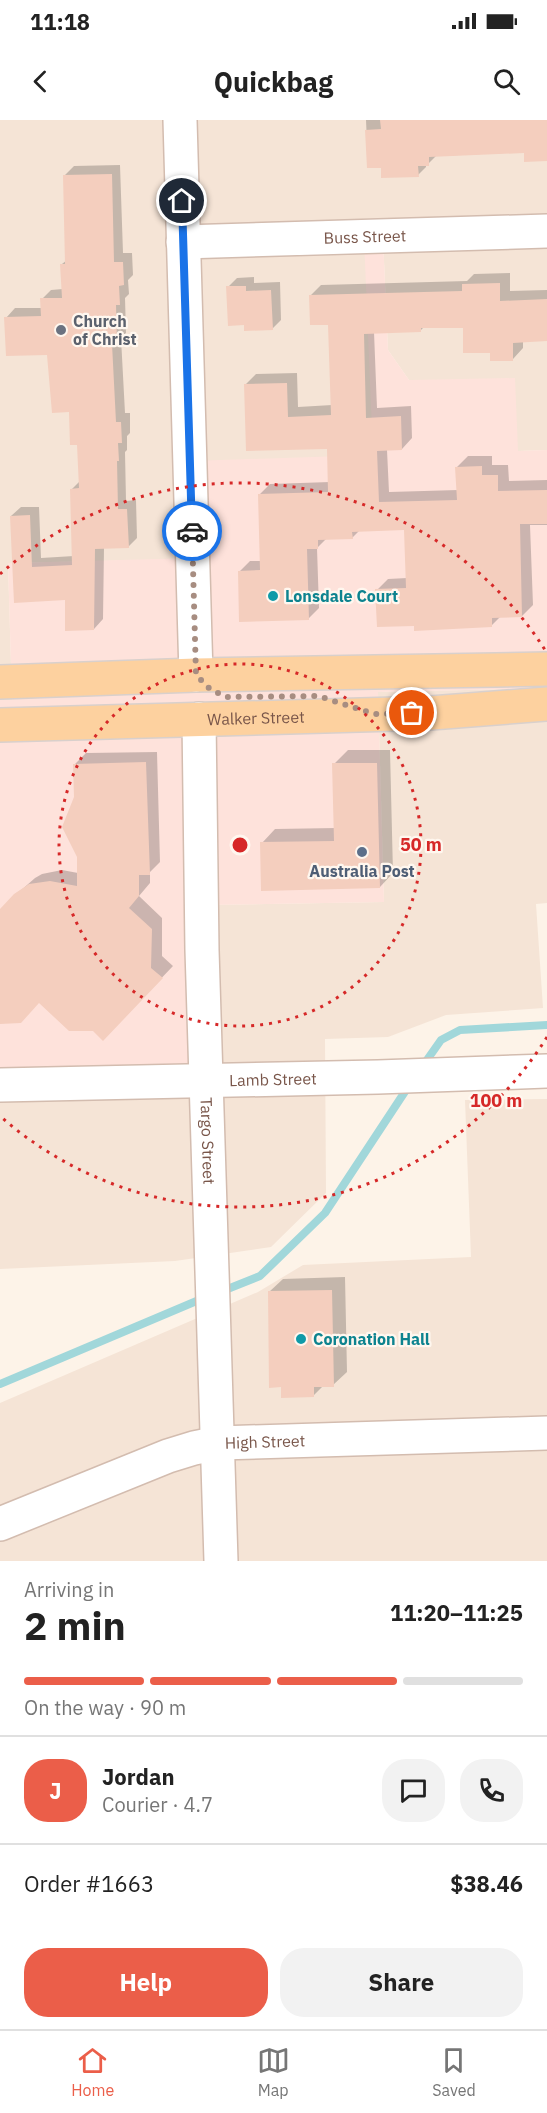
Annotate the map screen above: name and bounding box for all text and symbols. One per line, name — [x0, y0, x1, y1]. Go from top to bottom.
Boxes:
text: 11:18 — [30, 7, 90, 36]
text: Quickbag — [214, 64, 333, 99]
icon: back — [24, 65, 57, 98]
icon: search — [490, 65, 523, 98]
pin — [156, 175, 207, 226]
icon: home — [165, 184, 198, 217]
street label: Buss Street — [323, 225, 407, 248]
place label: Church of Christ — [73, 311, 137, 349]
marker: Church of Christ — [54, 323, 68, 337]
courier — [162, 501, 222, 561]
icon: car — [176, 515, 209, 548]
place label: Lonsdale Court — [285, 586, 398, 606]
marker: Lonsdale Court — [266, 589, 280, 603]
pin — [386, 687, 437, 738]
icon: bag — [395, 696, 428, 729]
street label: Walker Street — [207, 707, 305, 729]
text: 50 m — [400, 833, 442, 856]
centre of rings — [230, 835, 250, 855]
marker: Australia Post — [355, 845, 369, 859]
place label: Australia Post — [309, 861, 415, 881]
street label: Lamb Street — [229, 1068, 317, 1090]
text: 100 m — [470, 1089, 522, 1112]
street label: Targo Street — [197, 1097, 219, 1185]
place label: Coronation Hall — [313, 1329, 430, 1349]
marker: Coronation Hall — [294, 1332, 308, 1346]
street label: High Street — [224, 1430, 306, 1453]
text: Arriving in — [24, 1576, 114, 1603]
text: 11:20–11:25 — [390, 1598, 523, 1627]
text: 2 min — [24, 1600, 126, 1651]
text: On the way · 90 m — [24, 1694, 186, 1721]
button: chat — [382, 1759, 445, 1822]
button: phone — [460, 1759, 523, 1822]
text: Jordan — [102, 1762, 175, 1791]
text: J — [49, 1776, 62, 1805]
text: Courier · 4.7 — [102, 1791, 213, 1818]
text: Order #1663 — [24, 1869, 154, 1898]
text: $38.46 — [450, 1869, 523, 1898]
button: Help — [24, 1948, 268, 2017]
button: Share — [280, 1948, 523, 2017]
tab: Home — [71, 2044, 114, 2100]
tab: Map — [257, 2044, 290, 2100]
tab: Saved — [432, 2044, 476, 2100]

